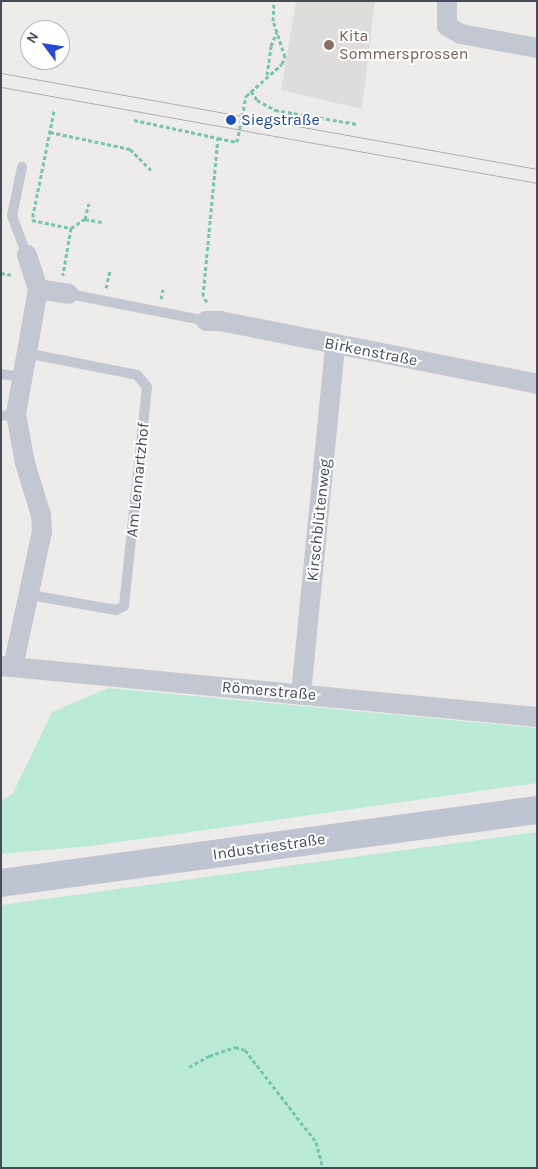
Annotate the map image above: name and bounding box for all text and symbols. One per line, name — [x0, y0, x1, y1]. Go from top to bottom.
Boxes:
north arrow — [20, 20, 70, 70]
place label: Kita Sommersprossen — [339, 26, 468, 64]
text: N — [23, 29, 42, 46]
marker: Kita Sommersprossen — [323, 39, 335, 51]
place label: Siegstraße — [241, 110, 320, 130]
marker: Siegstraße — [225, 114, 237, 126]
street label: Birkenstraße — [323, 334, 419, 370]
street label: Am Lennartzhof — [122, 422, 154, 538]
street label: Kirschblütenweg — [303, 458, 335, 582]
street label: Römerstraße — [221, 677, 317, 705]
street label: Industriestraße — [211, 830, 327, 864]

